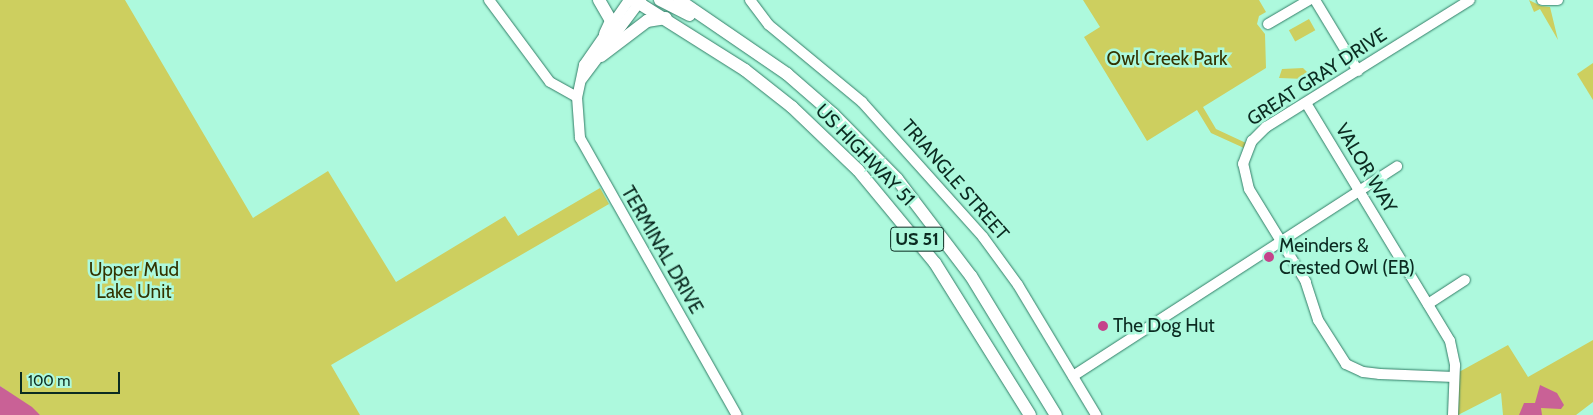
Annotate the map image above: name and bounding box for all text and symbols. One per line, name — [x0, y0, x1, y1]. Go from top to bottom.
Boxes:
street label: GREAT GRAY DRIVE — [1243, 23, 1391, 131]
park label: Owl Creek Park — [1107, 48, 1227, 70]
street label: US HIGHWAY 51 — [811, 99, 919, 211]
street label: TRIANGLE STREET — [896, 115, 1014, 245]
street label: VALOR WAY — [1330, 119, 1402, 217]
street label: TERMINAL DRIVE — [616, 182, 708, 318]
road number: US 51 — [890, 223, 944, 254]
place label: Meinders & Crested Owl (EB) — [1279, 235, 1415, 279]
marker: Meinders & Crested Owl (EB) — [1263, 251, 1275, 263]
park label: Upper Mud Lake Unit — [89, 259, 179, 303]
place label: The Dog Hut — [1113, 315, 1215, 337]
marker: The Dog Hut — [1097, 320, 1109, 332]
scale bar — [22, 362, 122, 394]
text: 100 m — [28, 372, 70, 390]

